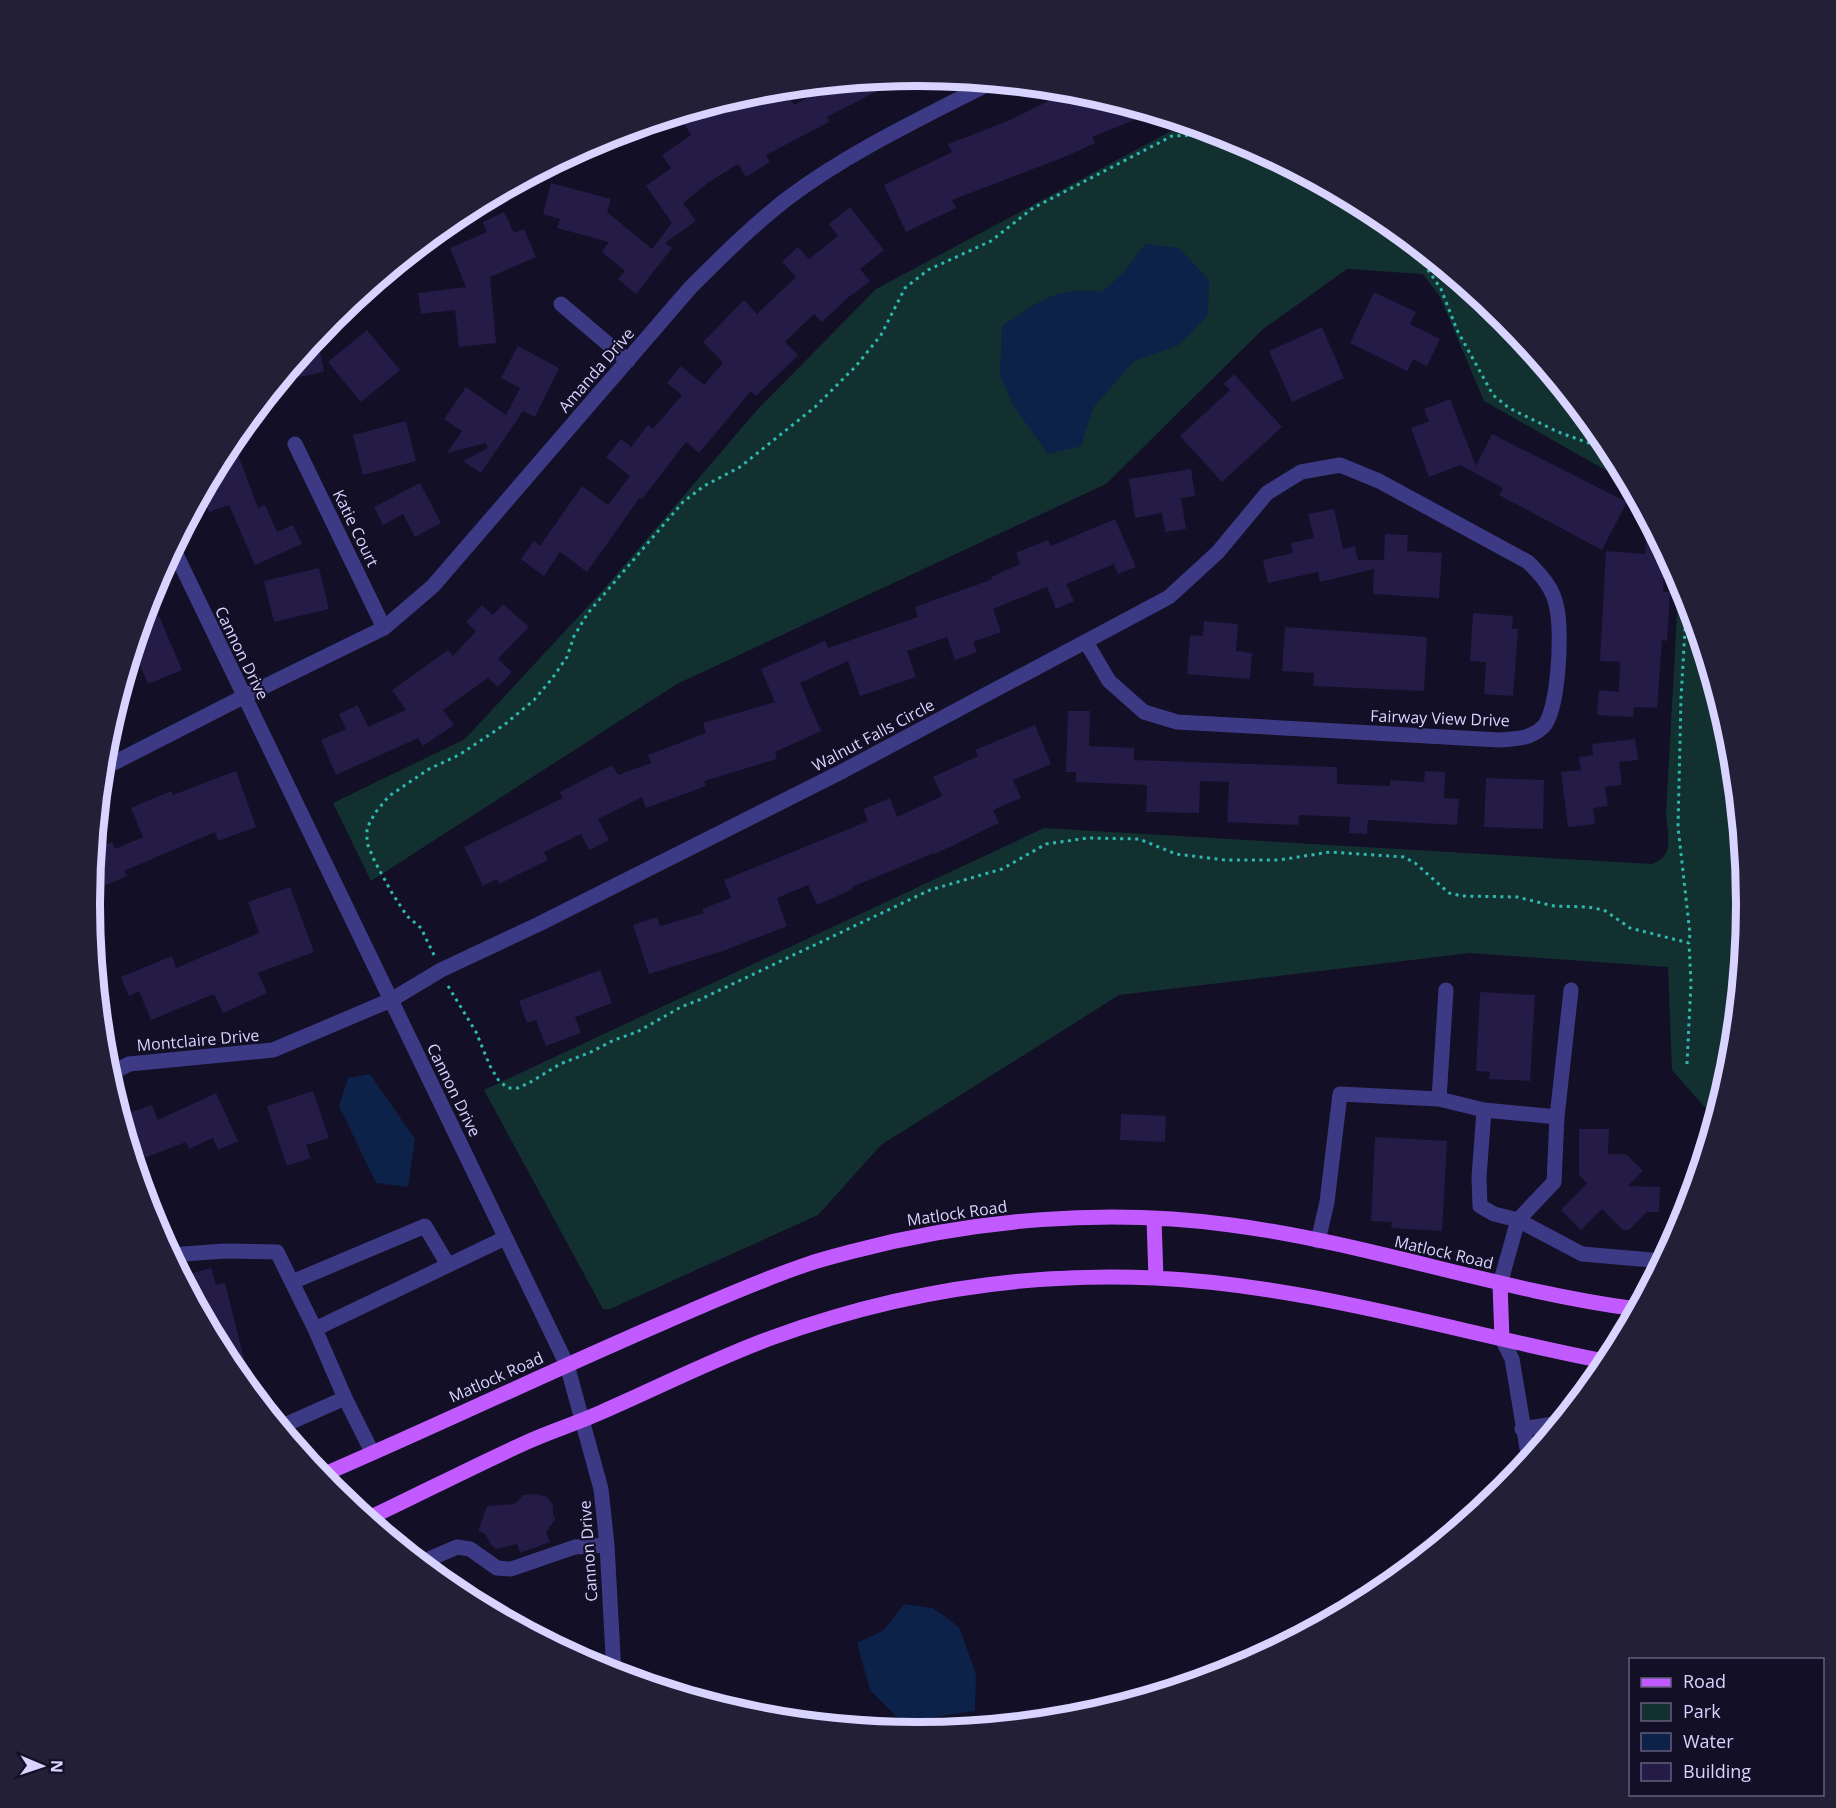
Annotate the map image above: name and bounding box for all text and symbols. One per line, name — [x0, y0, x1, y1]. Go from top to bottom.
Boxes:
street label: Amanda Drive — [553, 323, 639, 417]
street label: Katie Court — [328, 486, 384, 571]
street label: Cannon Drive — [210, 603, 274, 703]
street label: Walnut Falls Circle — [808, 693, 938, 777]
street label: Fairway View Drive — [1370, 705, 1510, 731]
street label: Montclaire Drive — [136, 1024, 260, 1056]
street label: Cannon Drive — [422, 1040, 486, 1140]
street label: Matlock Road — [905, 1195, 1009, 1231]
street label: Matlock Road — [1392, 1230, 1496, 1274]
street label: Matlock Road — [445, 1346, 547, 1408]
street label: Cannon Drive — [573, 1500, 603, 1602]
legend — [1629, 1658, 1824, 1796]
text: Road — [1683, 1669, 1726, 1693]
text: Park — [1683, 1699, 1721, 1723]
text: Water — [1683, 1729, 1734, 1753]
north arrow — [12, 1736, 72, 1796]
text: Building — [1683, 1759, 1751, 1783]
text: N — [46, 1760, 68, 1773]

